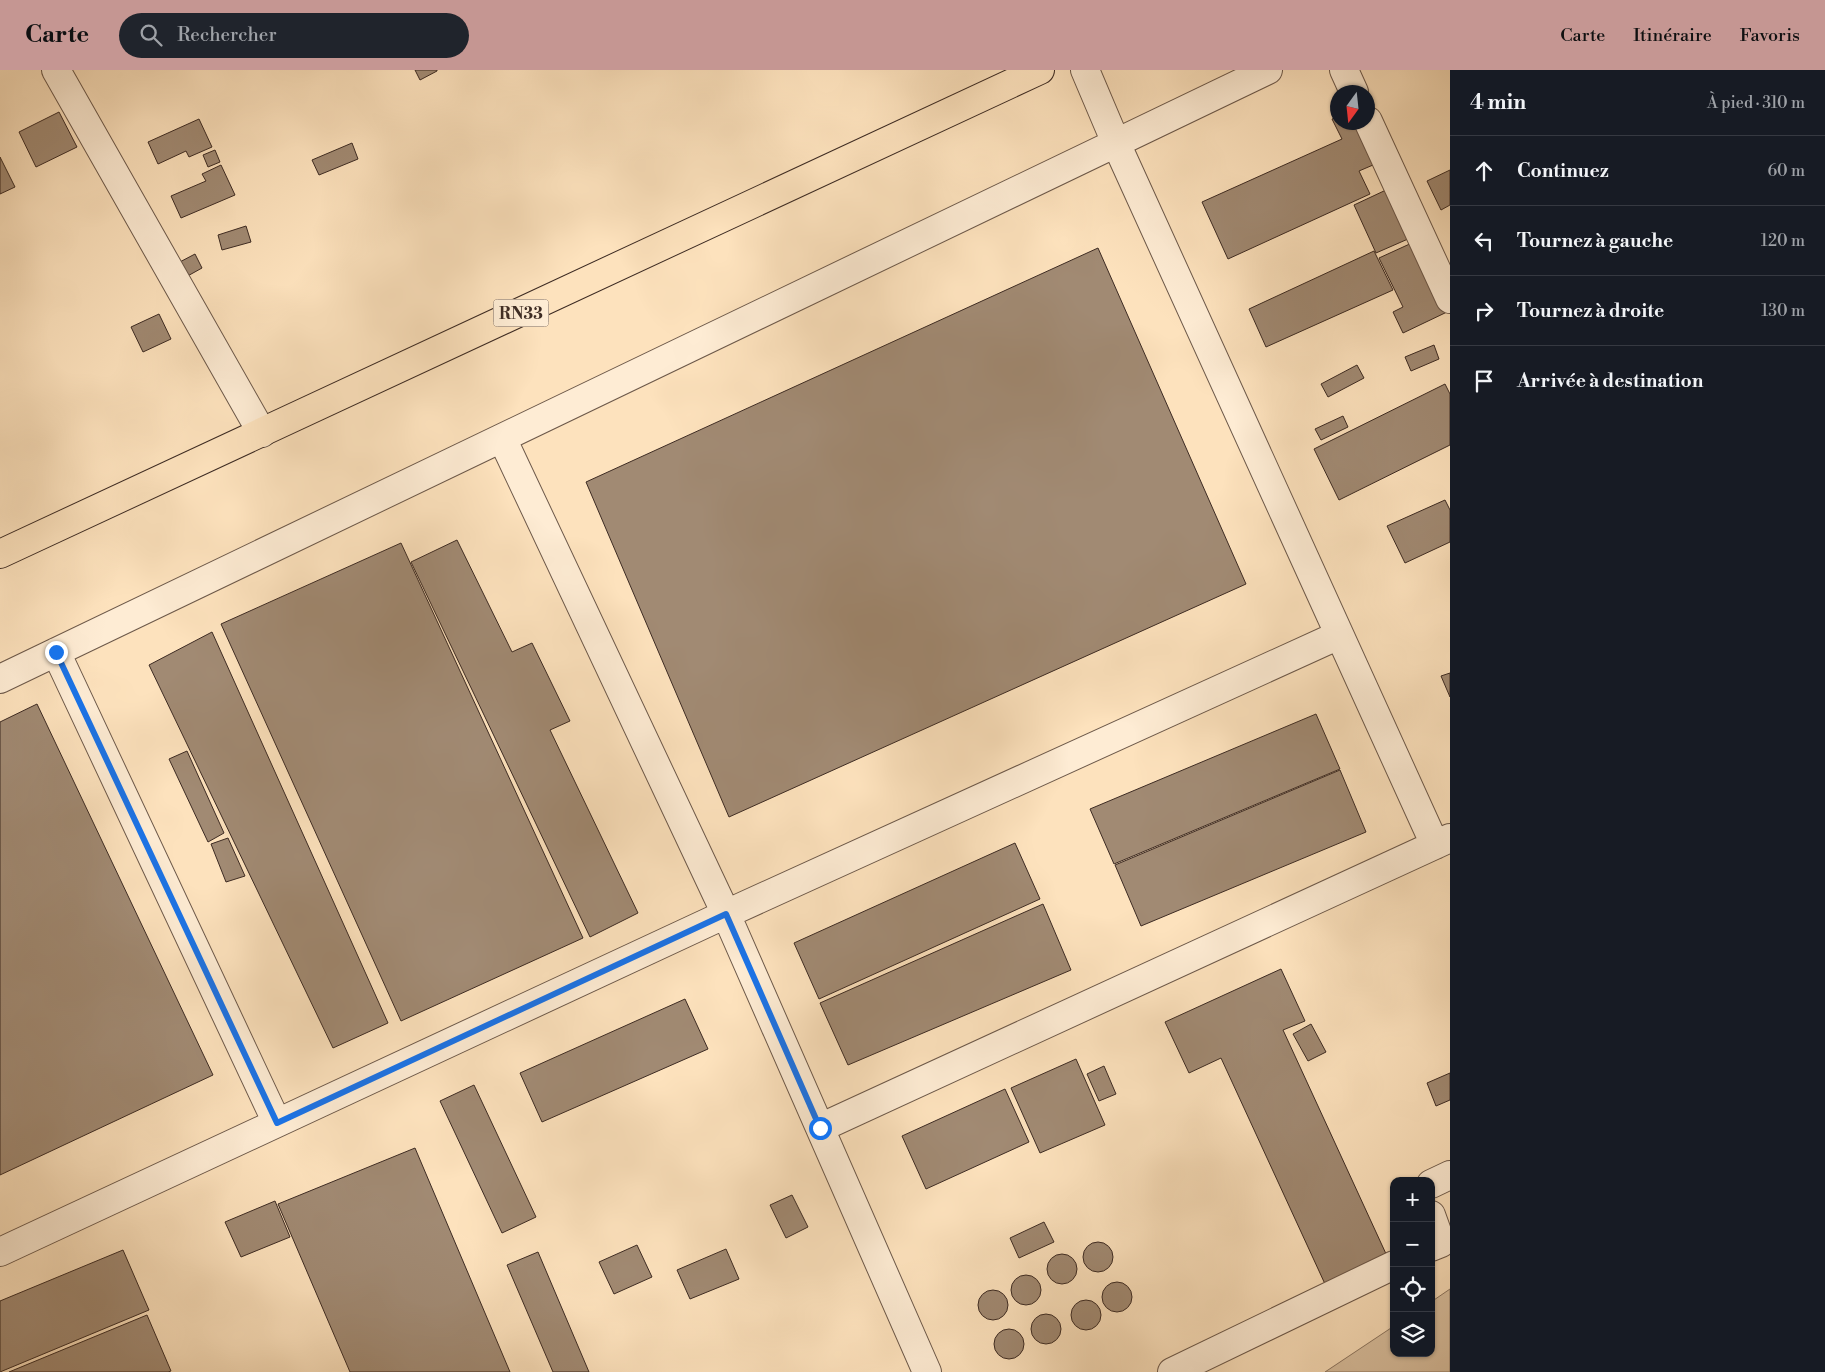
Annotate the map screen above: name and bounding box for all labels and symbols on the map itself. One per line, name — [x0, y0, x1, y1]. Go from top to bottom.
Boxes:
north arrow — [1330, 85, 1375, 130]
road number: RN33 — [494, 300, 548, 326]
route end — [45, 641, 68, 664]
route start — [809, 1117, 832, 1140]

